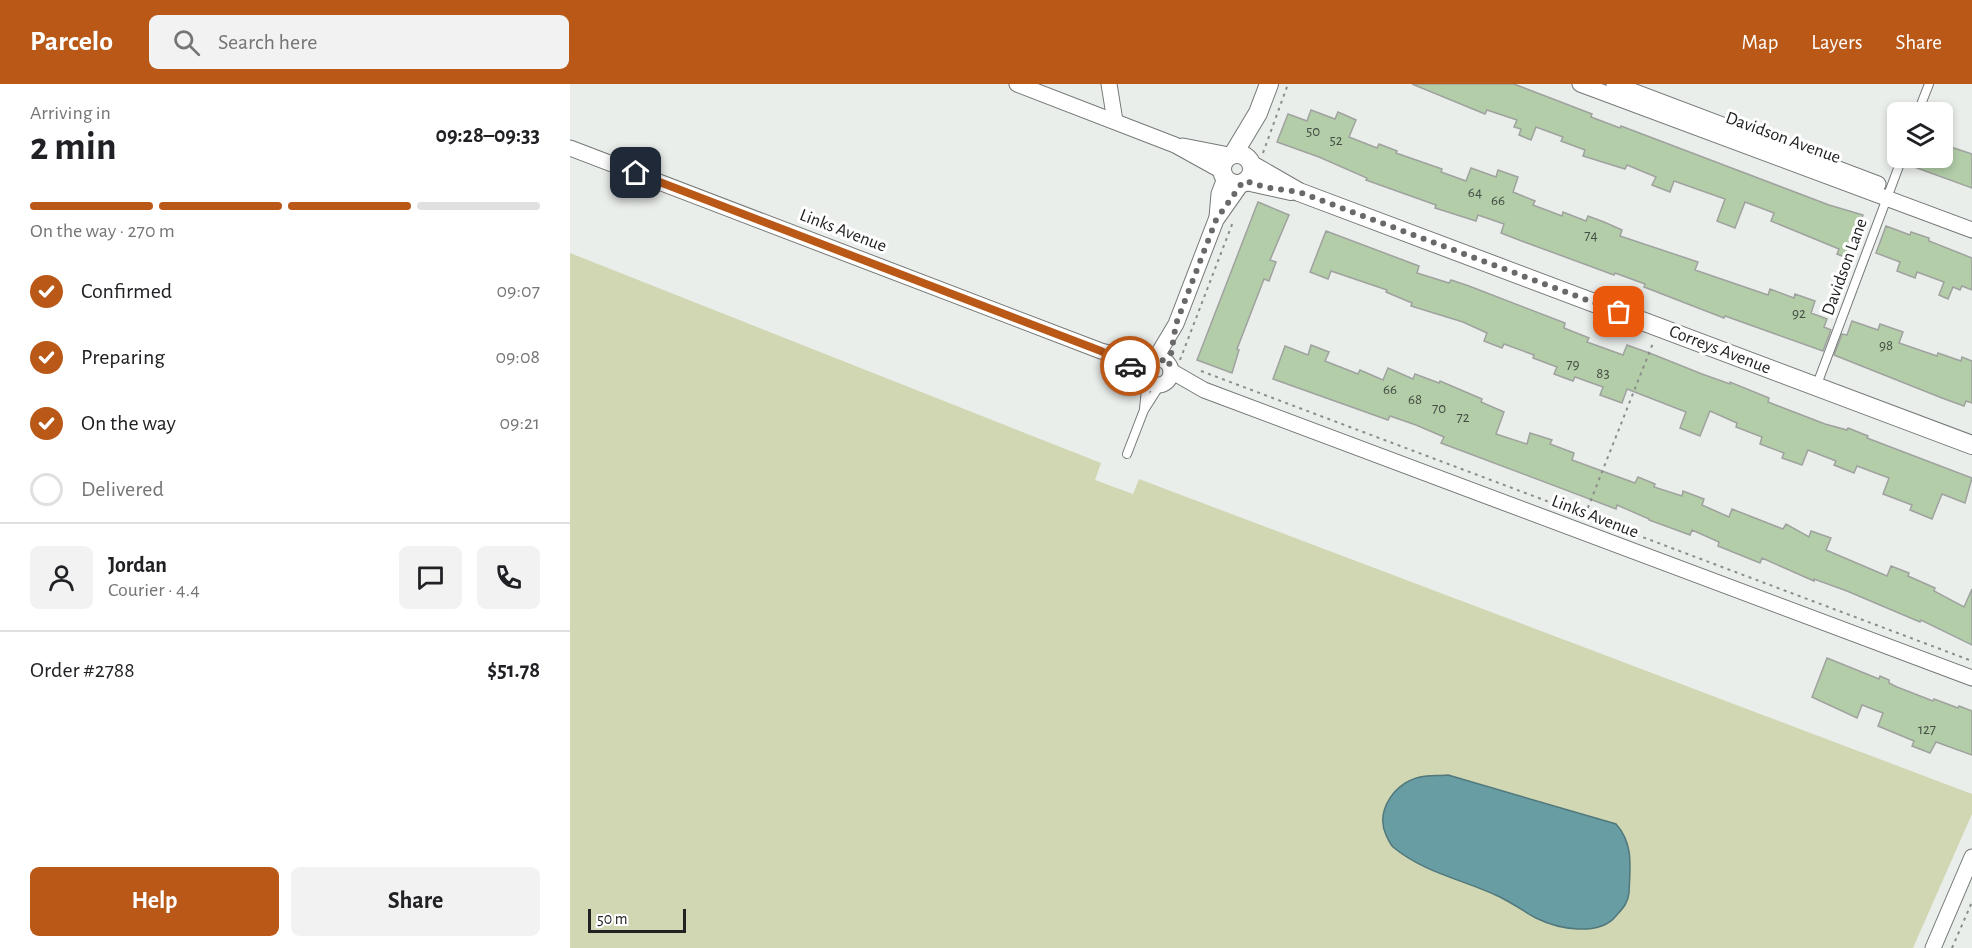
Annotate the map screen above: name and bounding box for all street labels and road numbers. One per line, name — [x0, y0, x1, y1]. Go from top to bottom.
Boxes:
street label: Davidson Avenue — [1723, 109, 1843, 167]
street label: Links Avenue — [797, 206, 889, 256]
street label: Davidson Lane — [1819, 216, 1871, 318]
street label: Correys Avenue — [1667, 322, 1773, 378]
street label: Links Avenue — [1549, 492, 1641, 542]

